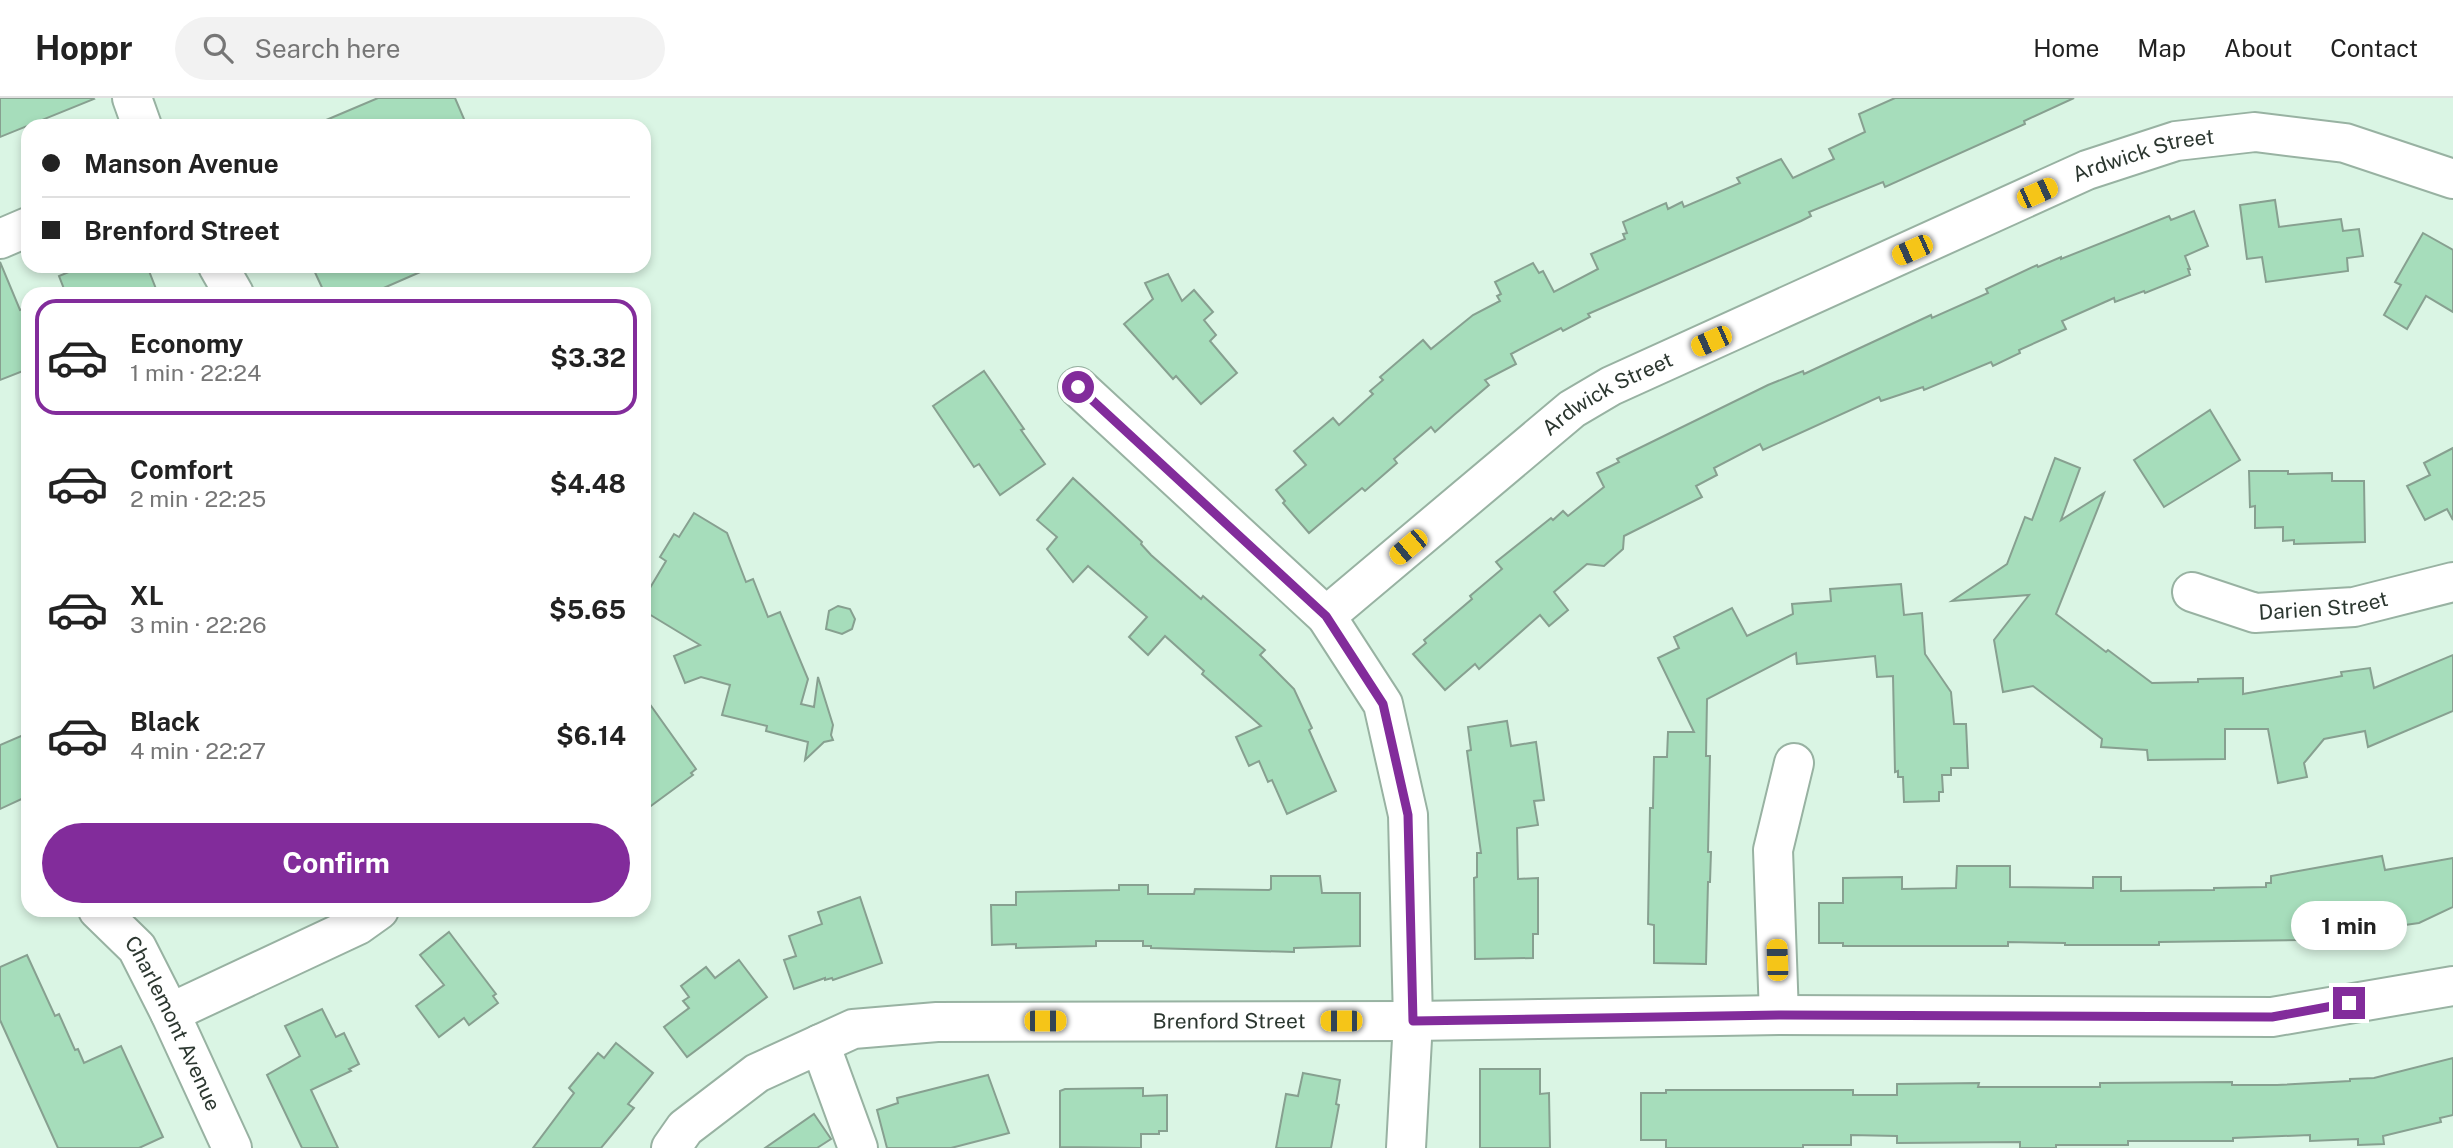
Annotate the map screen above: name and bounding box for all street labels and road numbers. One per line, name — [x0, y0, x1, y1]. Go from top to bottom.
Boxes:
street label: Ardwick Street — [2068, 124, 2215, 187]
street label: Ardwick Street — [1537, 347, 1677, 441]
street label: Darien Street — [2258, 586, 2390, 625]
street label: Charlemont Avenue — [120, 930, 226, 1115]
street label: Brenford Street — [1153, 1008, 1306, 1034]

